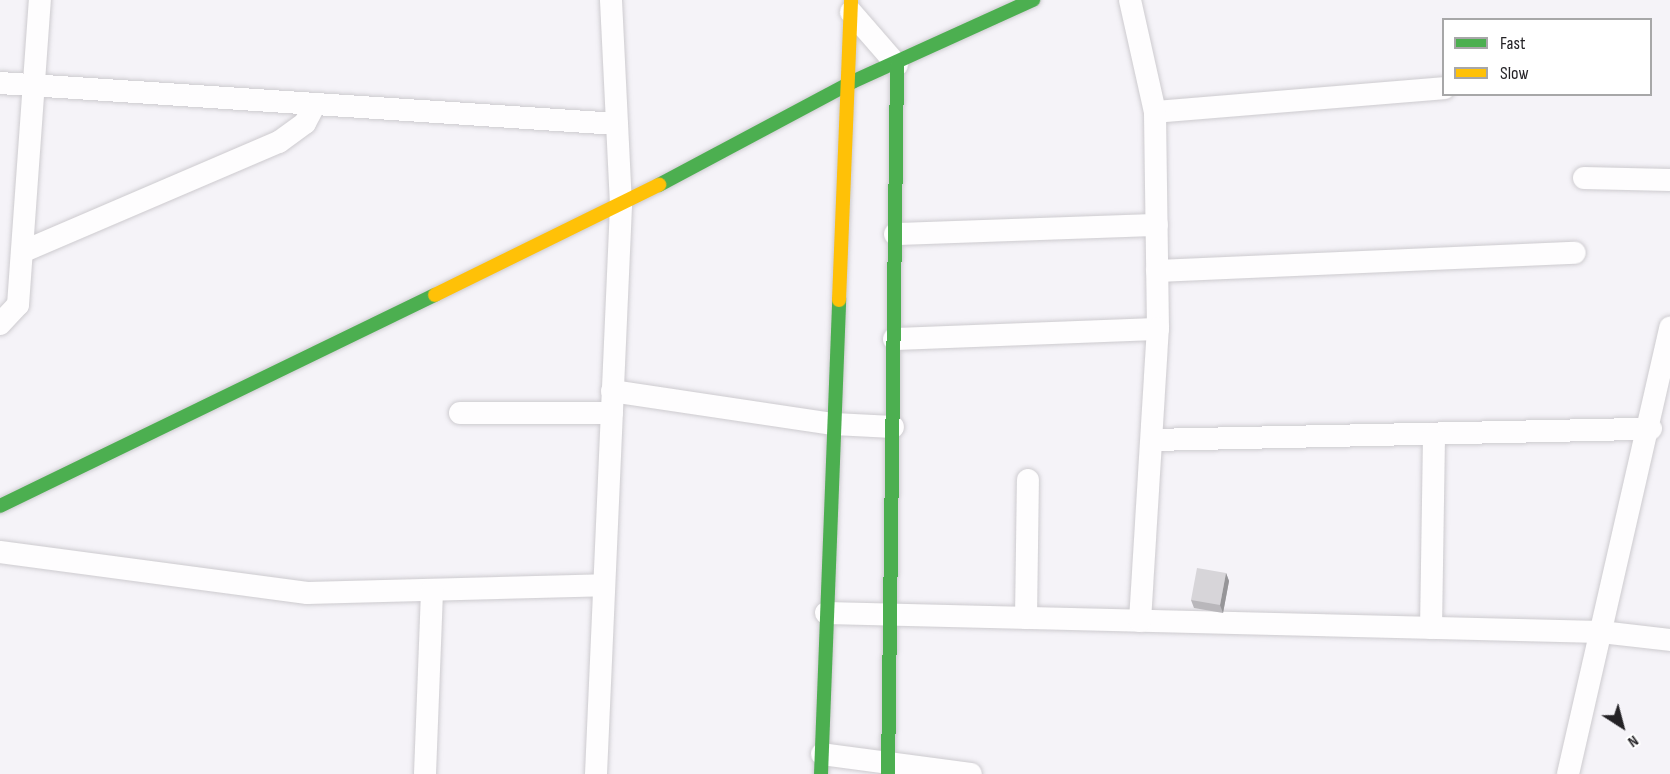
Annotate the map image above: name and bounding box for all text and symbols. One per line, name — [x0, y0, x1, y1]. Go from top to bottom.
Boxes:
legend — [1442, 18, 1652, 96]
text: Fast — [1500, 33, 1525, 54]
text: Slow — [1500, 63, 1529, 84]
north arrow — [1592, 696, 1652, 756]
text: N — [1624, 731, 1642, 751]

